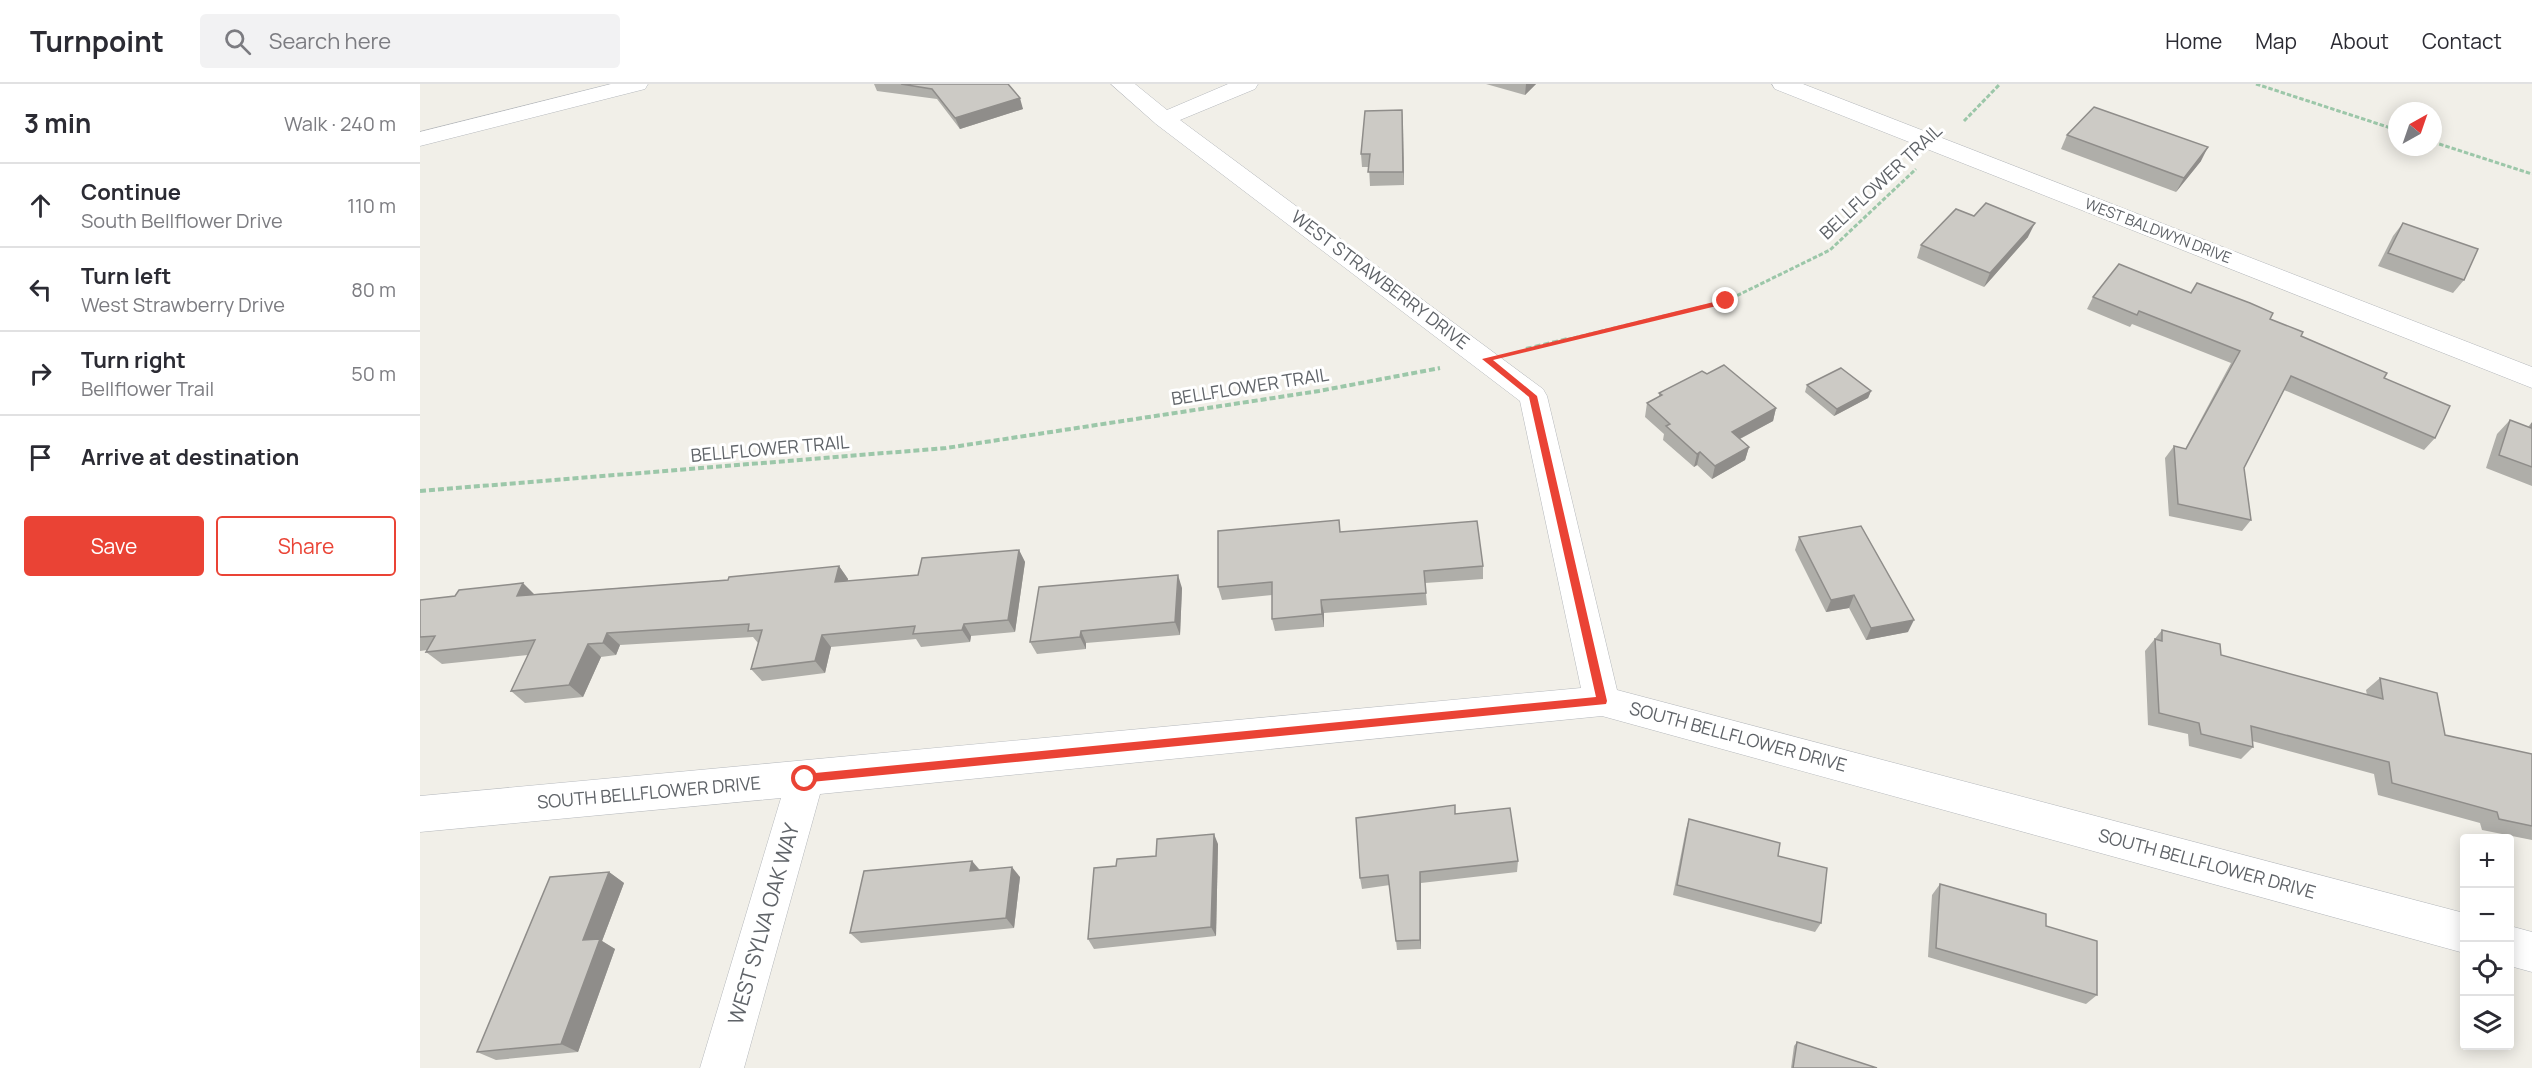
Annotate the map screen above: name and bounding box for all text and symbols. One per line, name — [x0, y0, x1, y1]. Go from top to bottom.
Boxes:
search box — [200, 14, 620, 68]
text: Turnpoint — [30, 22, 164, 60]
icon: search — [221, 25, 254, 58]
text: Search here — [269, 26, 391, 56]
text: Home — [2165, 27, 2222, 55]
text: Map — [2255, 27, 2297, 55]
text: About — [2330, 27, 2389, 55]
text: Contact — [2422, 27, 2502, 55]
north arrow — [2388, 102, 2442, 156]
text: 3 min — [24, 105, 91, 141]
text: Walk · 240 m — [284, 110, 396, 137]
street label: BELLFLOWER TRAIL — [1814, 118, 1947, 244]
text: Continue — [81, 177, 181, 207]
icon: ahead — [24, 189, 57, 222]
text: 110 m — [347, 192, 396, 219]
street label: WEST BALDWYN DRIVE — [2082, 193, 2234, 268]
street label: WEST STRAWBERRY DRIVE — [1287, 204, 1475, 354]
text: South Bellflower Drive — [81, 207, 283, 234]
text: Turn left — [81, 261, 171, 291]
icon: left — [24, 273, 57, 306]
text: 80 m — [351, 276, 396, 303]
route end — [1712, 287, 1738, 313]
text: West Strawberry Drive — [81, 291, 285, 318]
text: Turn right — [81, 345, 186, 375]
icon: right — [24, 357, 57, 390]
text: 50 m — [351, 360, 396, 387]
street label: BELLFLOWER TRAIL — [1169, 362, 1330, 410]
text: Bellflower Trail — [81, 375, 214, 402]
street label: BELLFLOWER TRAIL — [690, 429, 850, 467]
icon: arrive — [24, 441, 57, 474]
text: Arrive at destination — [81, 442, 299, 472]
button: Save — [24, 516, 204, 576]
button: Share — [216, 516, 396, 576]
street label: SOUTH BELLFLOWER DRIVE — [1627, 695, 1850, 777]
route start — [791, 765, 817, 791]
street label: SOUTH BELLFLOWER DRIVE — [536, 770, 762, 814]
street label: WEST SYLVA OAK WAY — [721, 820, 805, 1028]
street label: SOUTH BELLFLOWER DRIVE — [2096, 822, 2319, 904]
map controls — [2460, 834, 2514, 1050]
button: + — [2460, 834, 2514, 888]
button: − — [2460, 888, 2514, 942]
button: locate — [2460, 942, 2514, 996]
button: layers — [2460, 996, 2514, 1050]

